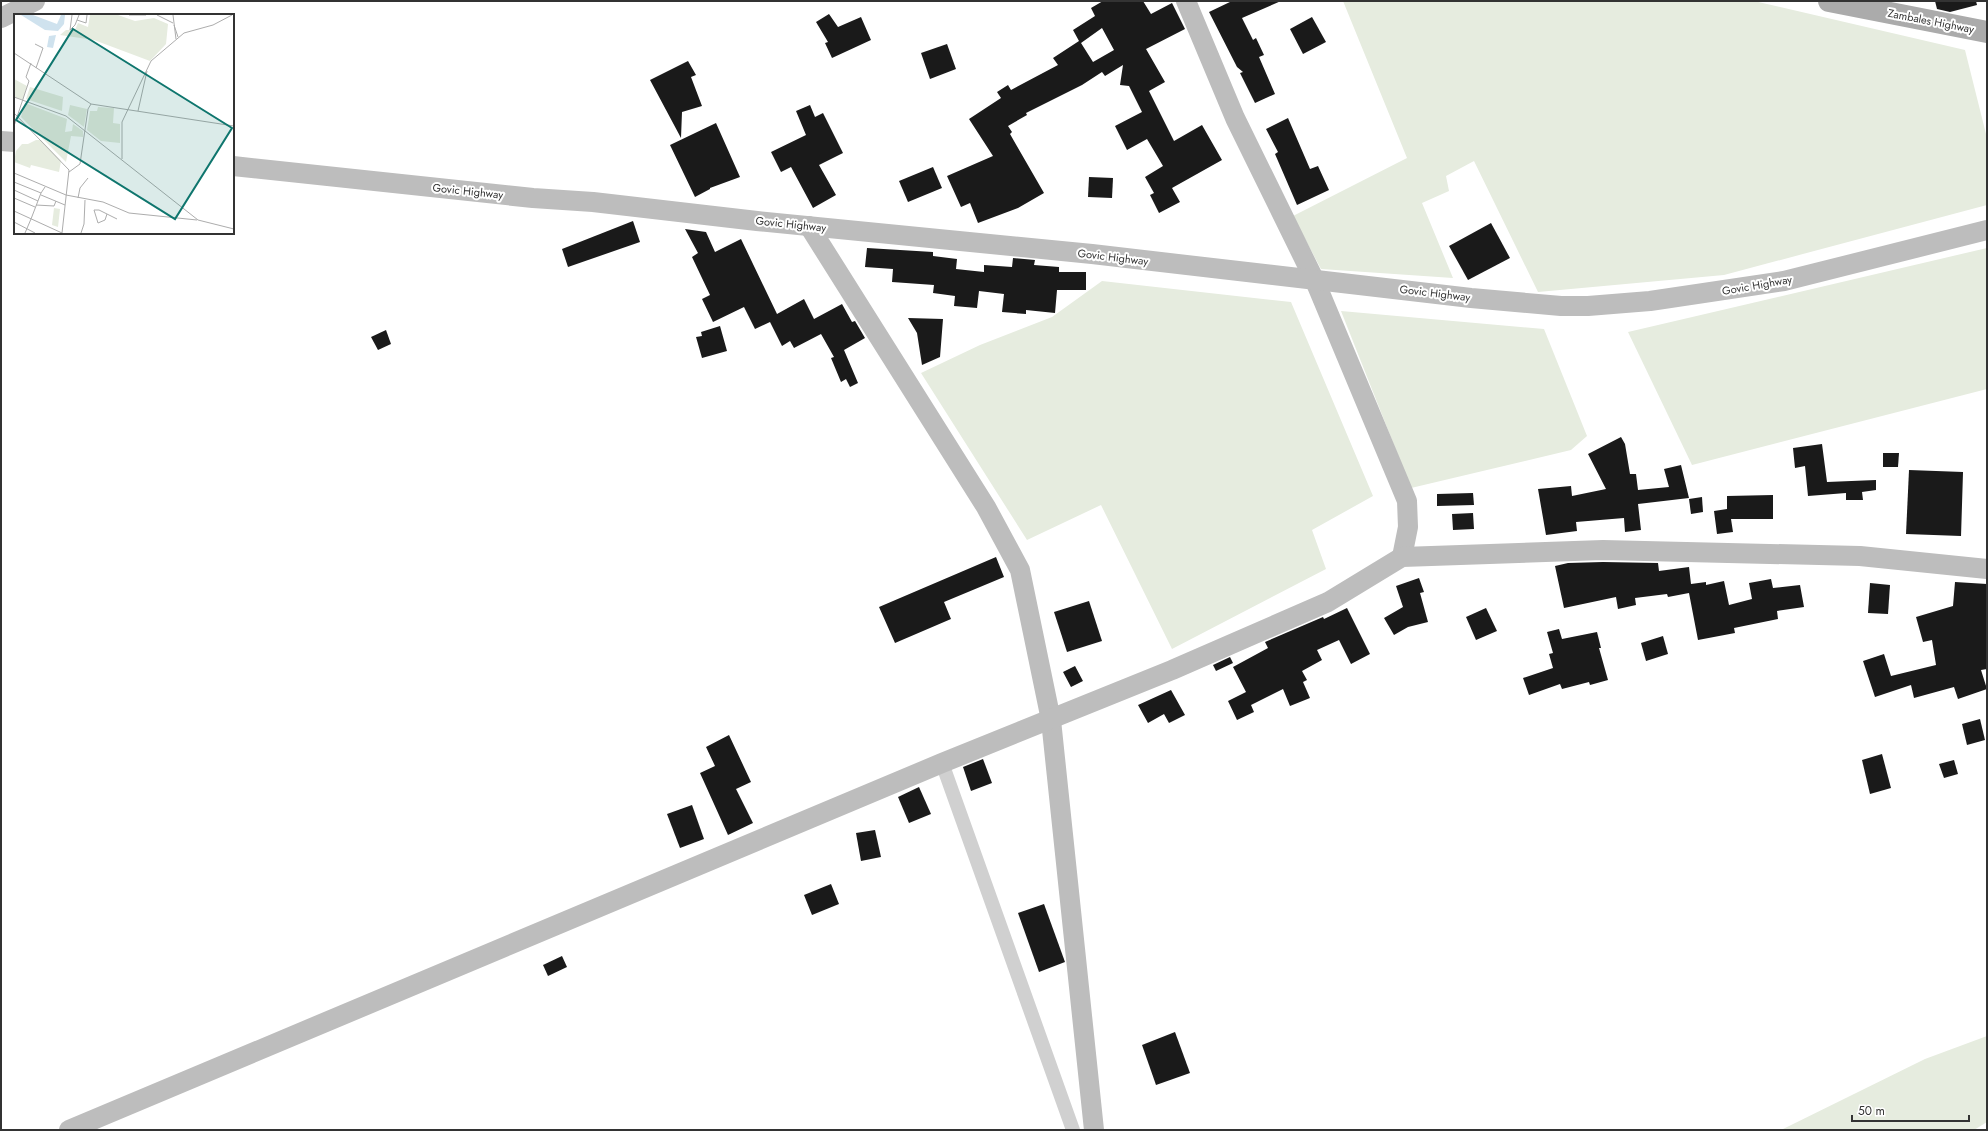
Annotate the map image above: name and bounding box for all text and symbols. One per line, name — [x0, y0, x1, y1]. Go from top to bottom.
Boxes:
street label: Zambales Highway — [1886, 5, 1976, 37]
inset map — [14, 14, 234, 234]
street label: Govic Highway — [432, 179, 504, 203]
street label: Govic Highway — [755, 212, 827, 236]
street label: Govic Highway — [1077, 245, 1149, 269]
street label: Govic Highway — [1721, 271, 1793, 299]
street label: Govic Highway — [1399, 281, 1471, 305]
scale bar — [1852, 1097, 1969, 1123]
text: 50 m — [1858, 1102, 1885, 1120]

